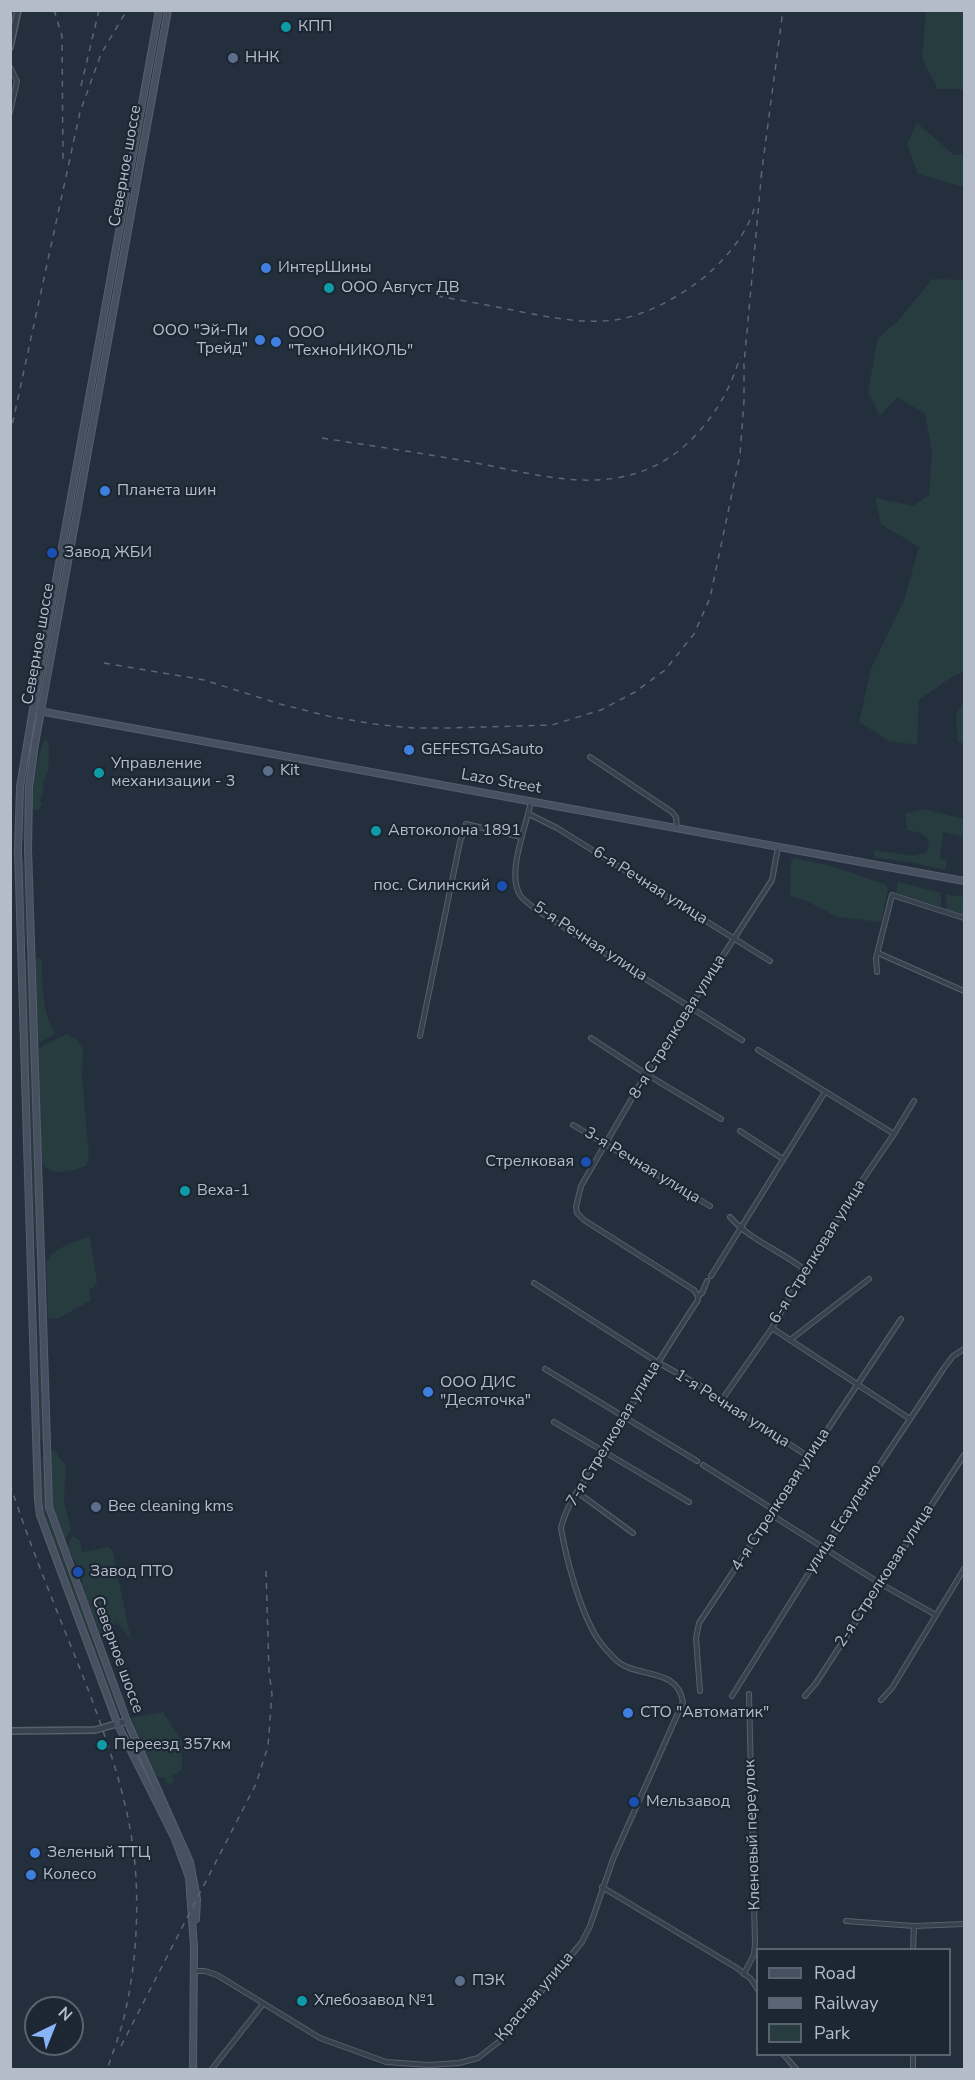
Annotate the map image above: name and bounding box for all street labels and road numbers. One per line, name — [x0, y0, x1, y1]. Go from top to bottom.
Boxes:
street label: Северное шоссе — [106, 104, 146, 228]
street label: Северное шоссе — [19, 582, 59, 706]
street label: Lazo Street — [459, 766, 543, 798]
street label: 6-я Речная улица — [589, 843, 711, 929]
street label: 5-я Речная улица — [529, 898, 651, 986]
street label: 8-я Стрелковая улица — [626, 951, 730, 1103]
street label: 3-я Речная улица — [581, 1124, 703, 1208]
street label: 6-я Стрелковая улица — [766, 1176, 870, 1328]
street label: 7-я Стрелковая улица — [563, 1358, 665, 1510]
street label: 1-я Речная улица — [671, 1366, 793, 1452]
street label: 4-я Стрелковая улица — [728, 1425, 834, 1575]
street label: улица Есауленко — [801, 1461, 887, 1577]
street label: 2-я Стрелковая улица — [832, 1501, 938, 1651]
street label: Северное шоссе — [87, 1594, 147, 1716]
street label: Кленовый переулок — [741, 1759, 765, 1911]
street label: Красная улица — [492, 1948, 578, 2046]

